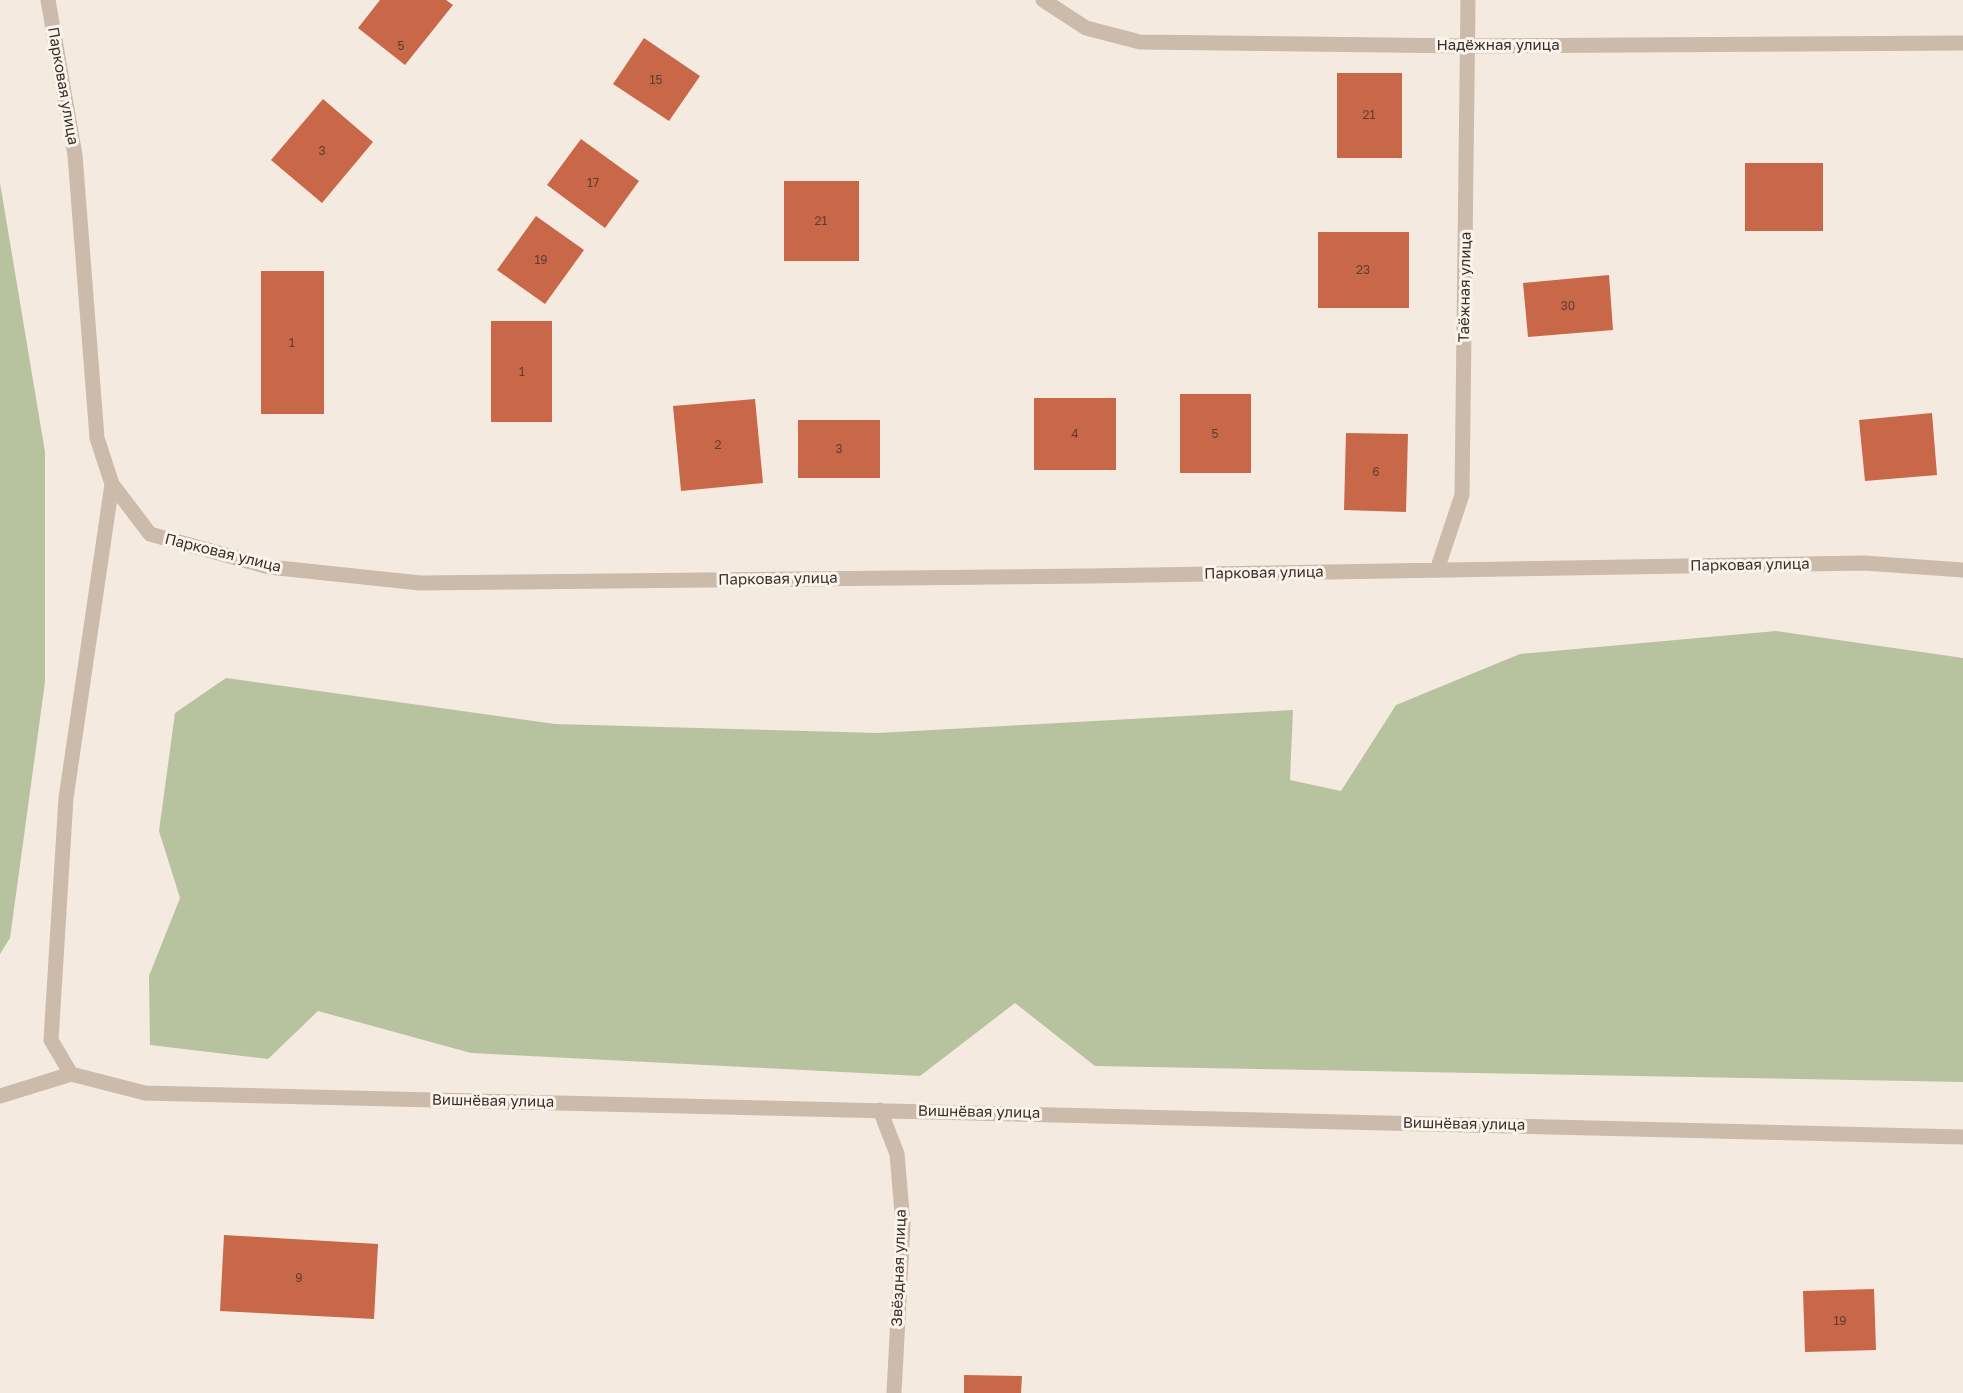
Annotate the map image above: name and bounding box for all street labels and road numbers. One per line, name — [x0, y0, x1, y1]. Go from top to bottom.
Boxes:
street label: Парковая улица — [44, 26, 82, 146]
street label: Надёжная улица — [1436, 36, 1560, 54]
street label: Таёжная улица — [1455, 232, 1475, 342]
street label: Парковая улица — [163, 530, 283, 576]
street label: Парковая улица — [1690, 555, 1810, 575]
street label: Парковая улица — [1204, 563, 1324, 583]
street label: Парковая улица — [718, 569, 838, 589]
street label: Вишнёвая улица — [432, 1091, 554, 1111]
street label: Вишнёвая улица — [918, 1102, 1040, 1122]
street label: Вишнёвая улица — [1403, 1114, 1525, 1134]
street label: Звёздная улица — [888, 1209, 910, 1327]

